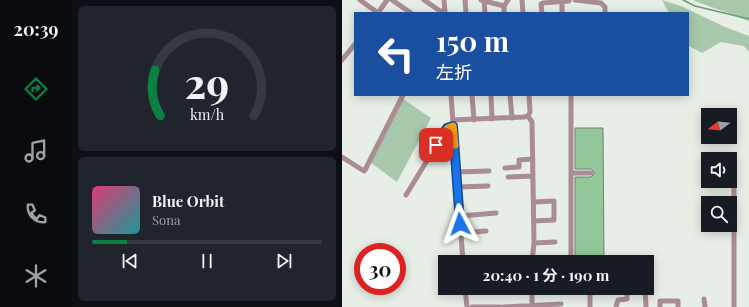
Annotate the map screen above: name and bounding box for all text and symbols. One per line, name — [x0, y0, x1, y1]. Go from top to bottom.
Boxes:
text: 20:39 — [14, 17, 58, 41]
text: 150 m — [436, 22, 509, 59]
icon: left — [370, 28, 422, 80]
text: 29 — [185, 54, 229, 109]
text: 左折 — [436, 60, 472, 84]
icon: directions — [22, 75, 50, 103]
text: km/h — [190, 105, 225, 124]
north arrow — [701, 108, 737, 144]
map controls — [701, 108, 737, 232]
pin — [419, 128, 453, 162]
icon: arrive — [425, 134, 447, 156]
icon: music — [22, 137, 50, 165]
button: sound — [701, 152, 737, 188]
text: Blue Orbit — [152, 191, 224, 211]
button: search — [701, 196, 737, 232]
icon: phone — [22, 200, 50, 228]
position arrow — [439, 203, 481, 245]
text: Sona — [152, 211, 180, 228]
speed limit sign: 30 — [354, 243, 406, 295]
icon: previous — [119, 250, 141, 272]
icon: pause — [196, 250, 218, 272]
icon: next — [273, 250, 295, 272]
icon: climate — [22, 262, 50, 290]
text: 20:40 · 1 分 · 190 m — [483, 265, 609, 285]

